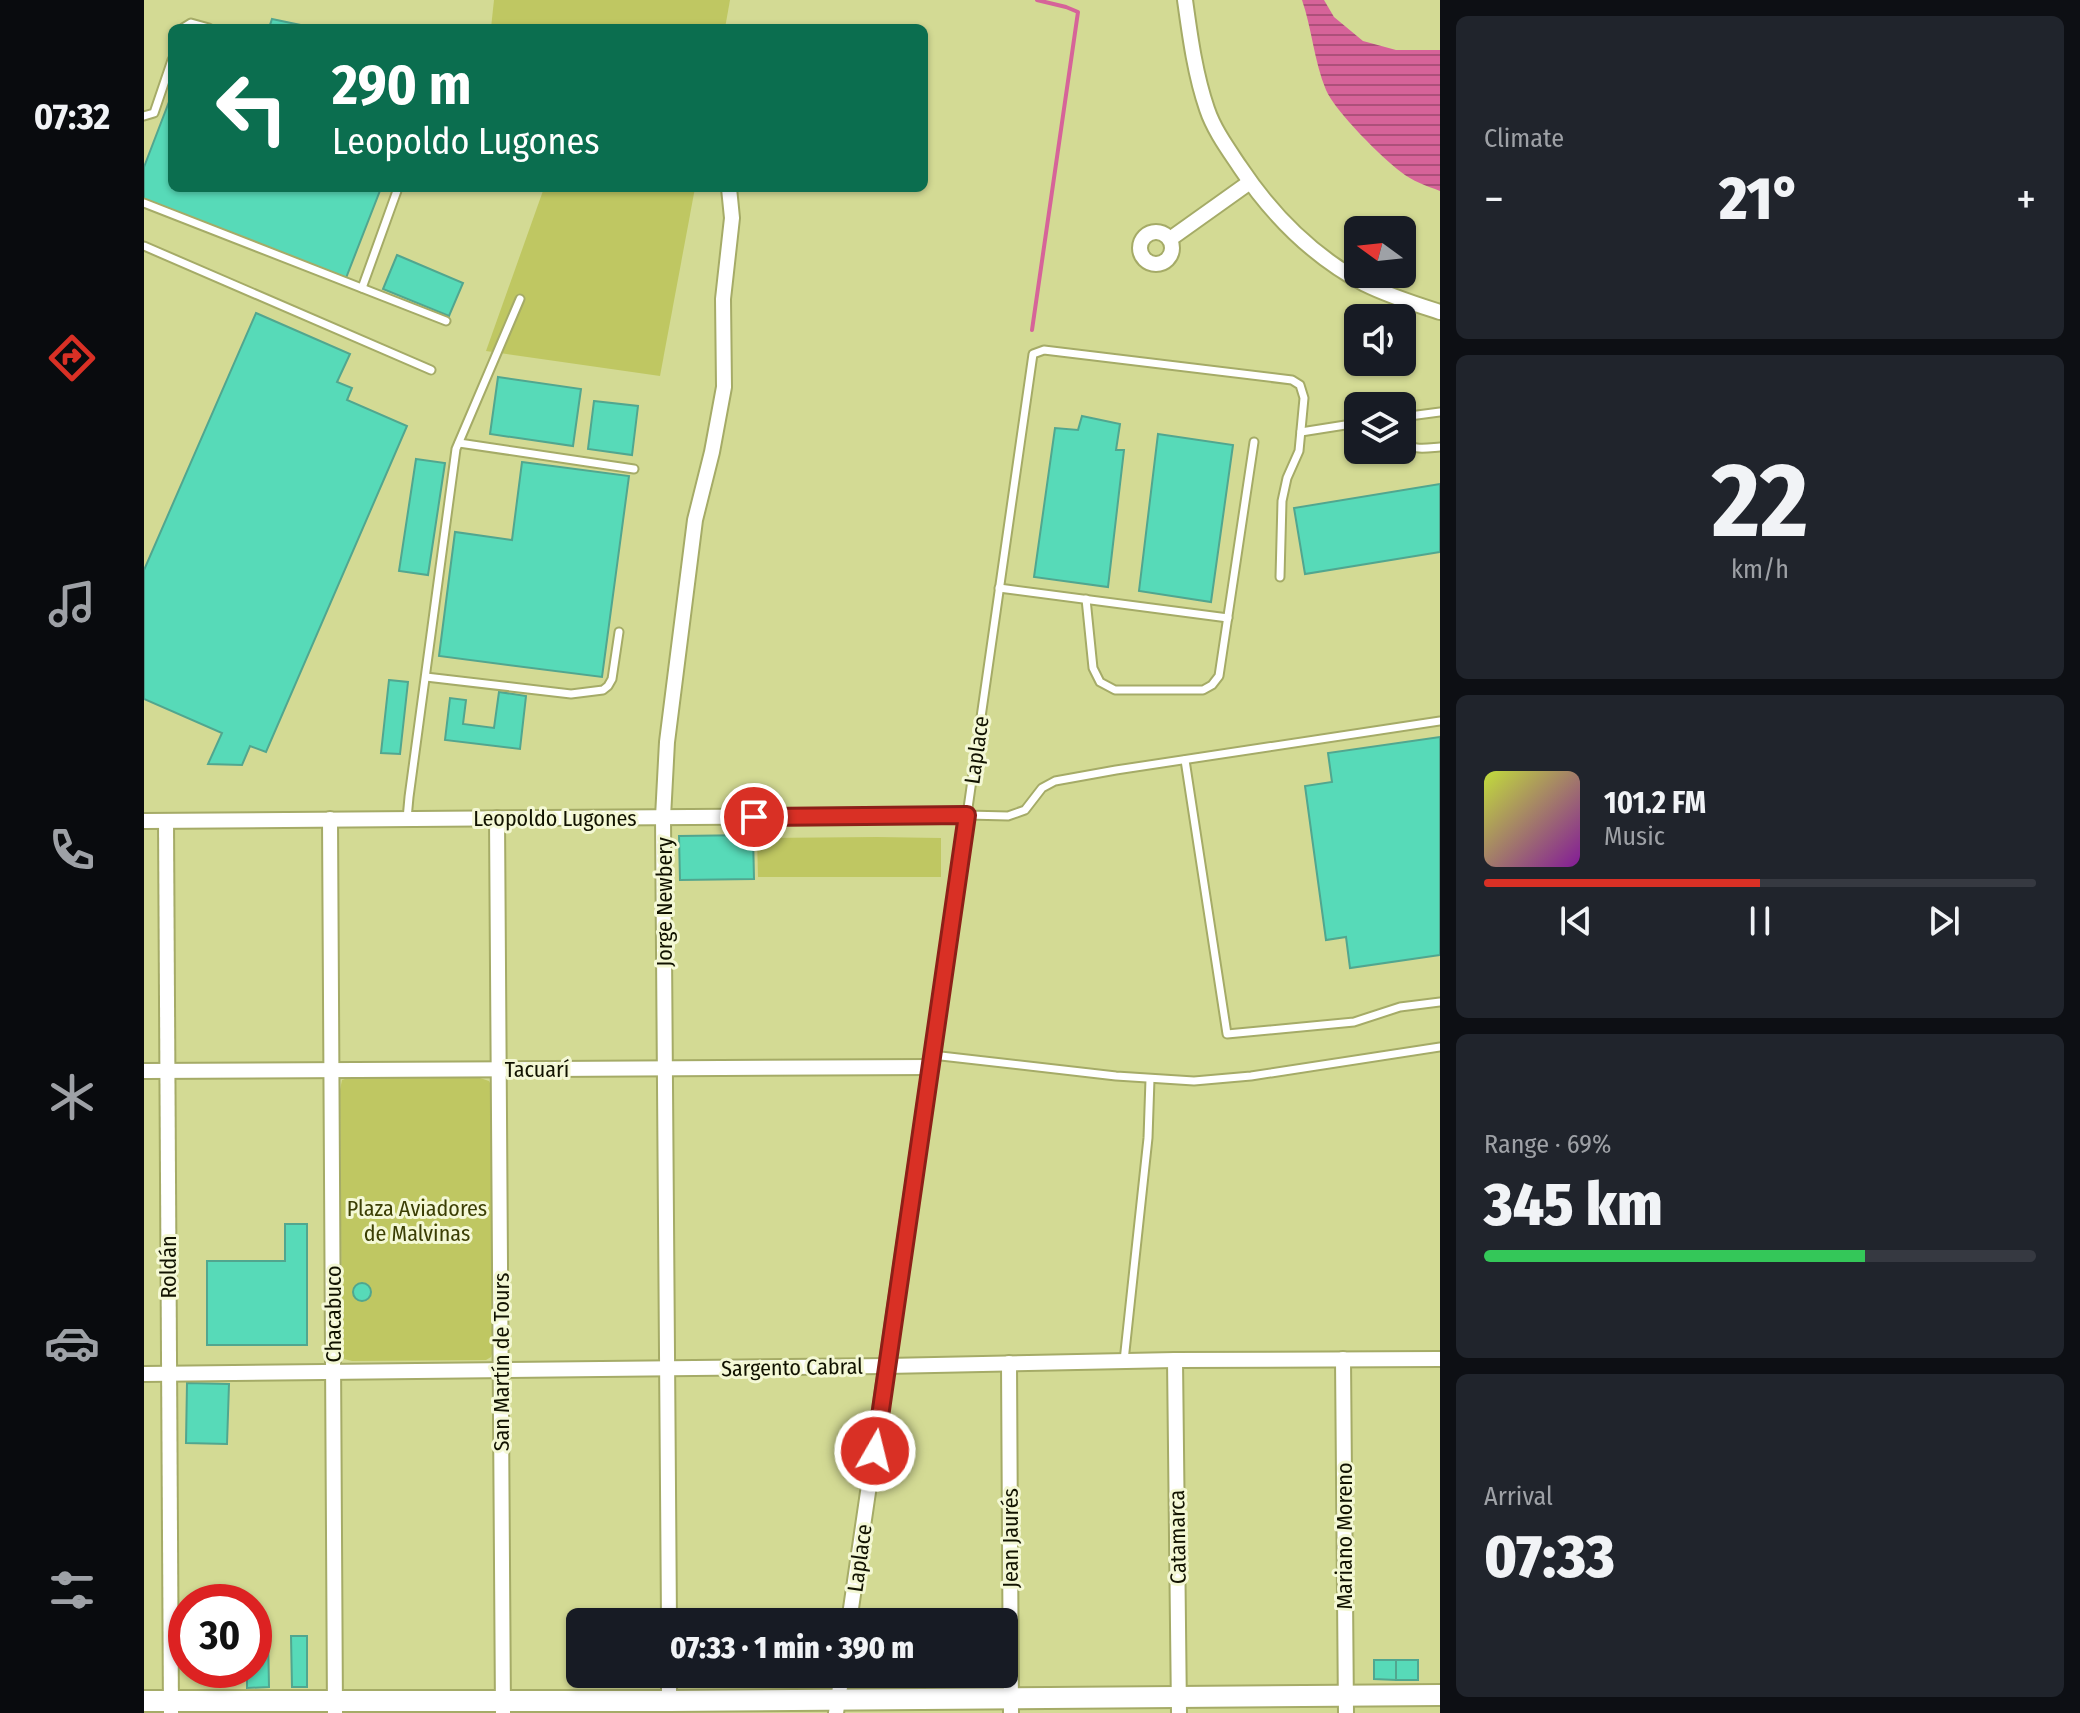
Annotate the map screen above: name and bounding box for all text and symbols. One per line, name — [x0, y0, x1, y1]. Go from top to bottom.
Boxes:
text: 290 m — [332, 52, 472, 119]
icon: left — [200, 56, 304, 160]
text: 07:32 — [34, 95, 110, 139]
text: Leopoldo Lugones — [332, 120, 600, 164]
text: Climate — [1484, 123, 1564, 154]
text: 21° — [1719, 163, 1801, 235]
text: − — [1484, 173, 1504, 226]
text: + — [2016, 173, 2036, 226]
north arrow — [1344, 216, 1416, 288]
map controls — [1344, 216, 1416, 464]
button: sound — [1344, 304, 1416, 376]
icon: directions — [44, 330, 100, 386]
button: layers — [1344, 392, 1416, 464]
text: 22 — [1712, 439, 1808, 564]
text: km/h — [1731, 554, 1789, 585]
icon: music — [44, 576, 100, 632]
street label: Laplace — [958, 714, 995, 786]
pin — [720, 783, 788, 851]
text: 101.2 FM — [1604, 785, 1706, 821]
icon: arrive — [732, 795, 776, 839]
street label: Leopoldo Lugones — [473, 805, 637, 832]
text: Music — [1604, 821, 1665, 852]
icon: phone — [44, 822, 100, 878]
street label: Jorge Newbery — [651, 837, 678, 967]
icon: previous — [1554, 899, 1598, 943]
icon: pause — [1738, 899, 1782, 943]
icon: next — [1922, 899, 1966, 943]
street label: Tacuarí — [505, 1056, 570, 1083]
icon: climate — [44, 1069, 100, 1125]
text: Range · 69% — [1484, 1129, 1611, 1160]
text: 345 km — [1484, 1169, 1663, 1241]
park label: Plaza Aviadores de Malvinas — [347, 1195, 487, 1247]
street label: Roldán — [155, 1235, 182, 1299]
street label: Chacabuco — [320, 1265, 347, 1363]
street label: San Martín de Tours — [488, 1273, 515, 1451]
icon: car — [44, 1315, 100, 1371]
street label: Sargento Cabral — [721, 1353, 863, 1382]
position arrow — [833, 1409, 917, 1493]
street label: Mariano Moreno — [1331, 1462, 1358, 1610]
text: Arrival — [1484, 1481, 1553, 1512]
street label: Jean Jaurés — [997, 1488, 1024, 1588]
street label: Catamarca — [1163, 1490, 1192, 1584]
text: 07:33 — [1484, 1521, 1615, 1593]
street label: Laplace — [841, 1522, 878, 1594]
icon: filters — [44, 1562, 100, 1618]
speed limit sign: 30 — [168, 1584, 272, 1688]
text: 07:33 · 1 min · 390 m — [670, 1630, 914, 1666]

